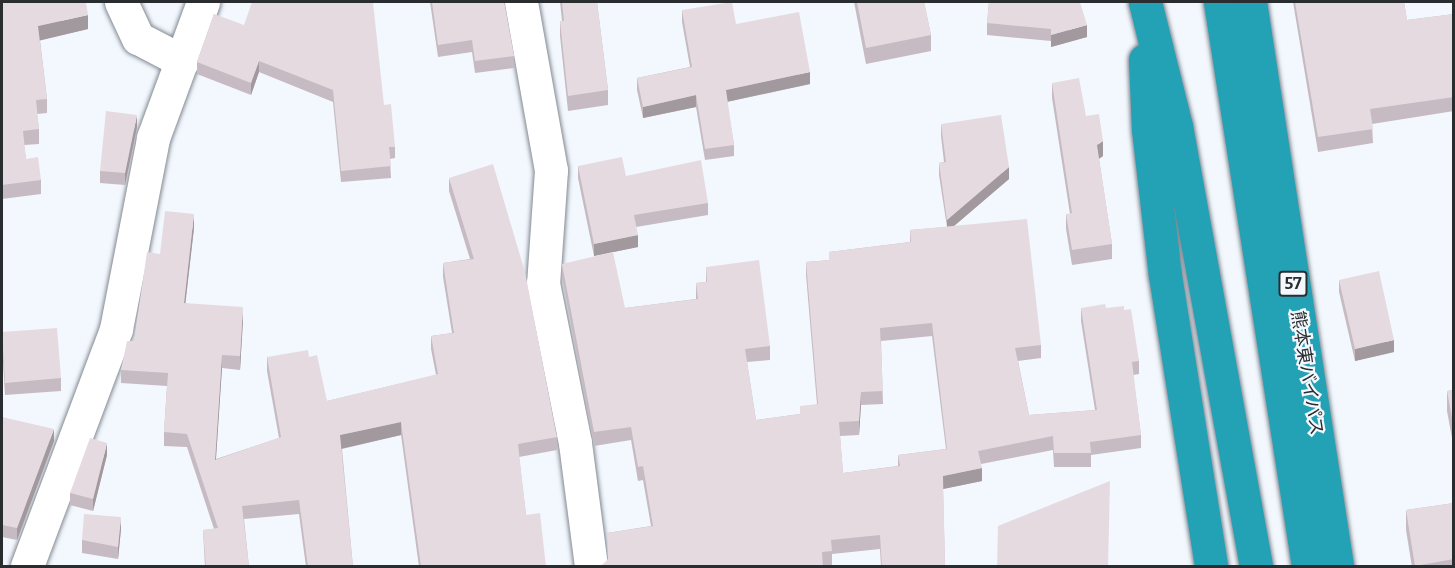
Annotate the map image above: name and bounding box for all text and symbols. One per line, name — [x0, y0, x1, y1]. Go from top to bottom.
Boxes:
road number: 57 — [1278, 271, 1308, 297]
street label: 熊本東バイパス — [1286, 309, 1328, 437]

